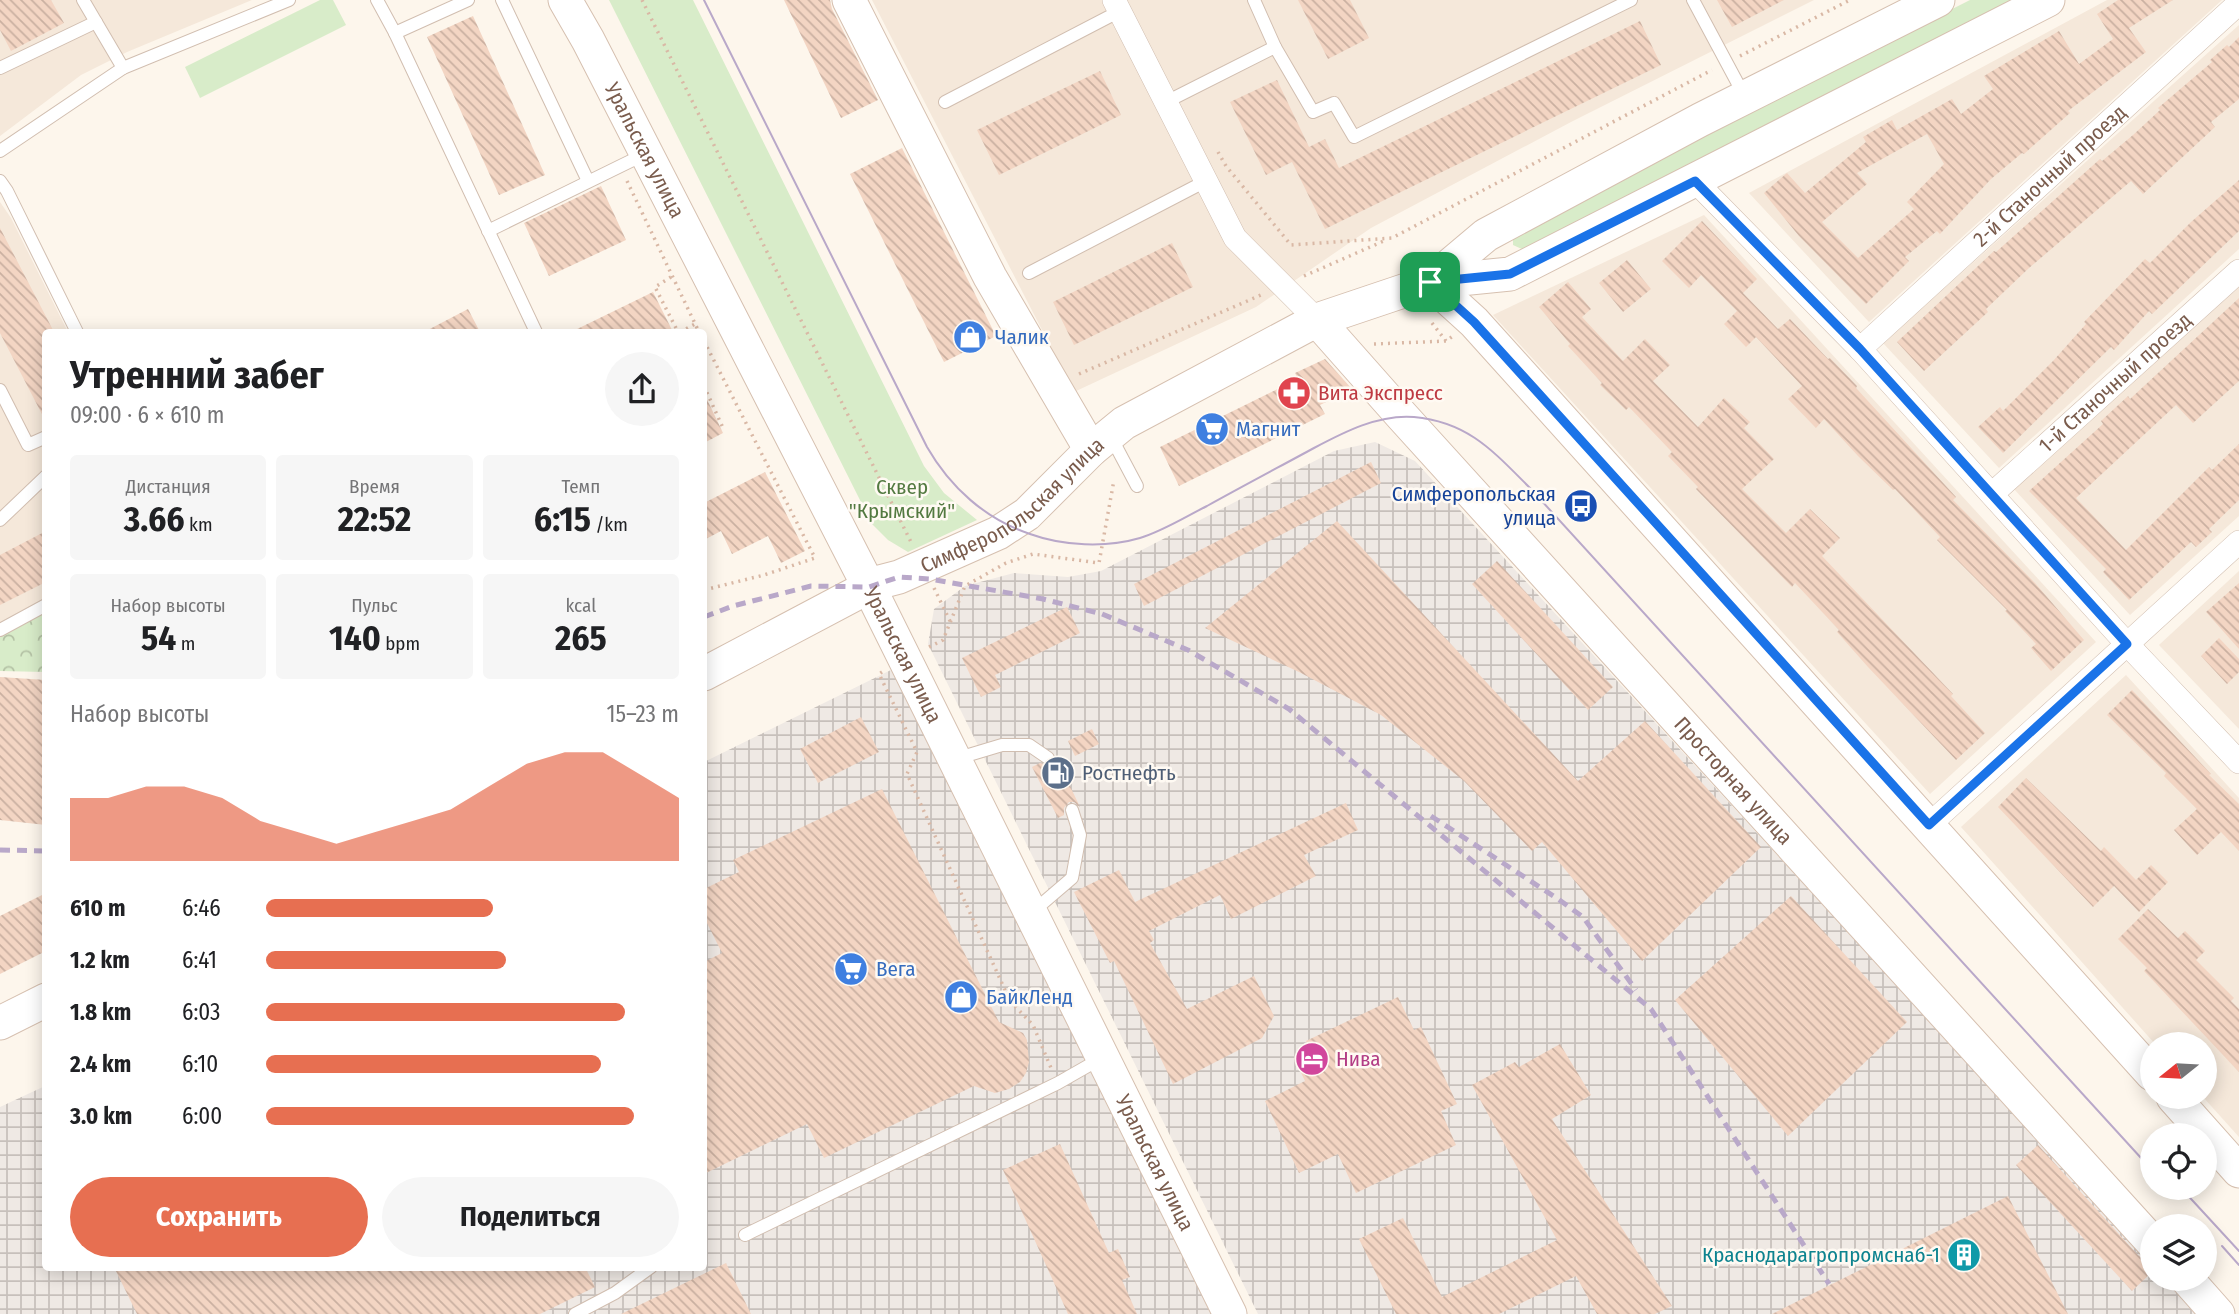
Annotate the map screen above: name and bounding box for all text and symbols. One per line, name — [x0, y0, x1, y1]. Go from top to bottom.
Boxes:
street label: Уральская улица — [599, 77, 690, 222]
street label: 2-й Станочный проезд — [1968, 99, 2132, 252]
pin — [1400, 252, 1460, 312]
icon: arrive — [1411, 263, 1449, 301]
street label: 1-й Станочный проезд — [2033, 307, 2197, 458]
shop icon: Чалик — [951, 318, 989, 356]
place label: Чалик — [995, 324, 1049, 350]
text: Утренний забег — [70, 352, 324, 398]
button: share — [605, 352, 679, 426]
pharmacy icon: Вита Экспресс — [1275, 374, 1313, 412]
place label: Вита Экспресс — [1318, 380, 1443, 406]
text: 09:00 · 6 × 610 m — [70, 401, 225, 429]
supermarket icon: Магнит — [1193, 410, 1231, 448]
place label: Магнит — [1236, 416, 1301, 442]
street label: Симферопольская улица — [916, 432, 1109, 579]
park label: Сквер "Крымский" — [849, 474, 955, 524]
text: Дистанция — [126, 475, 211, 498]
text: Время — [349, 475, 400, 498]
text: Темп — [561, 475, 600, 498]
place label: Симферопольская улица — [1392, 481, 1556, 531]
bus stop icon: Симферопольская улица — [1562, 487, 1600, 525]
text: 3.66 — [124, 498, 185, 540]
text: 22:52 — [338, 498, 411, 540]
text: 6:15 — [534, 498, 591, 540]
text: km — [185, 513, 213, 536]
text: /km — [591, 513, 628, 536]
street label: Уральская улица — [858, 582, 948, 727]
text: Набор высоты — [111, 594, 226, 617]
text: Пульс — [351, 594, 398, 617]
text: kcal — [565, 594, 596, 617]
text: 54 — [141, 617, 176, 659]
text: 140 — [329, 617, 381, 659]
text: 265 — [555, 617, 607, 659]
text: m — [176, 632, 195, 655]
text: bpm — [381, 632, 420, 655]
text: Набор высоты — [70, 700, 209, 728]
text: 15–23 m — [606, 700, 679, 728]
street label: Просторная улица — [1669, 712, 1798, 850]
fuel station icon: Ростнефть — [1039, 754, 1077, 792]
place label: Ростнефть — [1082, 760, 1176, 786]
text: 610 m — [70, 894, 125, 922]
text: 6:46 — [182, 894, 221, 922]
text: 1.2 km — [70, 946, 130, 974]
text: 6:41 — [182, 946, 217, 974]
supermarket icon: Вега — [832, 950, 870, 988]
place label: Вега — [876, 956, 916, 982]
shop icon: БайкЛенд — [942, 978, 980, 1016]
place label: БайкЛенд — [986, 984, 1073, 1010]
text: 1.8 km — [70, 998, 131, 1026]
text: 6:03 — [182, 998, 220, 1026]
north arrow — [2140, 1032, 2217, 1110]
map controls — [2140, 1032, 2217, 1291]
hotel icon: Нива — [1293, 1040, 1331, 1078]
place label: Нива — [1336, 1046, 1381, 1072]
text: 2.4 km — [70, 1050, 131, 1078]
text: 6:10 — [182, 1050, 218, 1078]
street label: Уральская улица — [1110, 1089, 1200, 1235]
text: 3.0 km — [70, 1102, 132, 1130]
text: 6:00 — [182, 1102, 222, 1130]
button: locate — [2140, 1123, 2217, 1200]
button: Сохранить — [70, 1177, 368, 1257]
button: Поделиться — [382, 1177, 679, 1257]
button: layers — [2140, 1214, 2217, 1291]
building icon: Краснодарагропромснаб-1 — [1945, 1236, 1983, 1274]
place label: Краснодарагропромснаб-1 — [1702, 1242, 1940, 1268]

